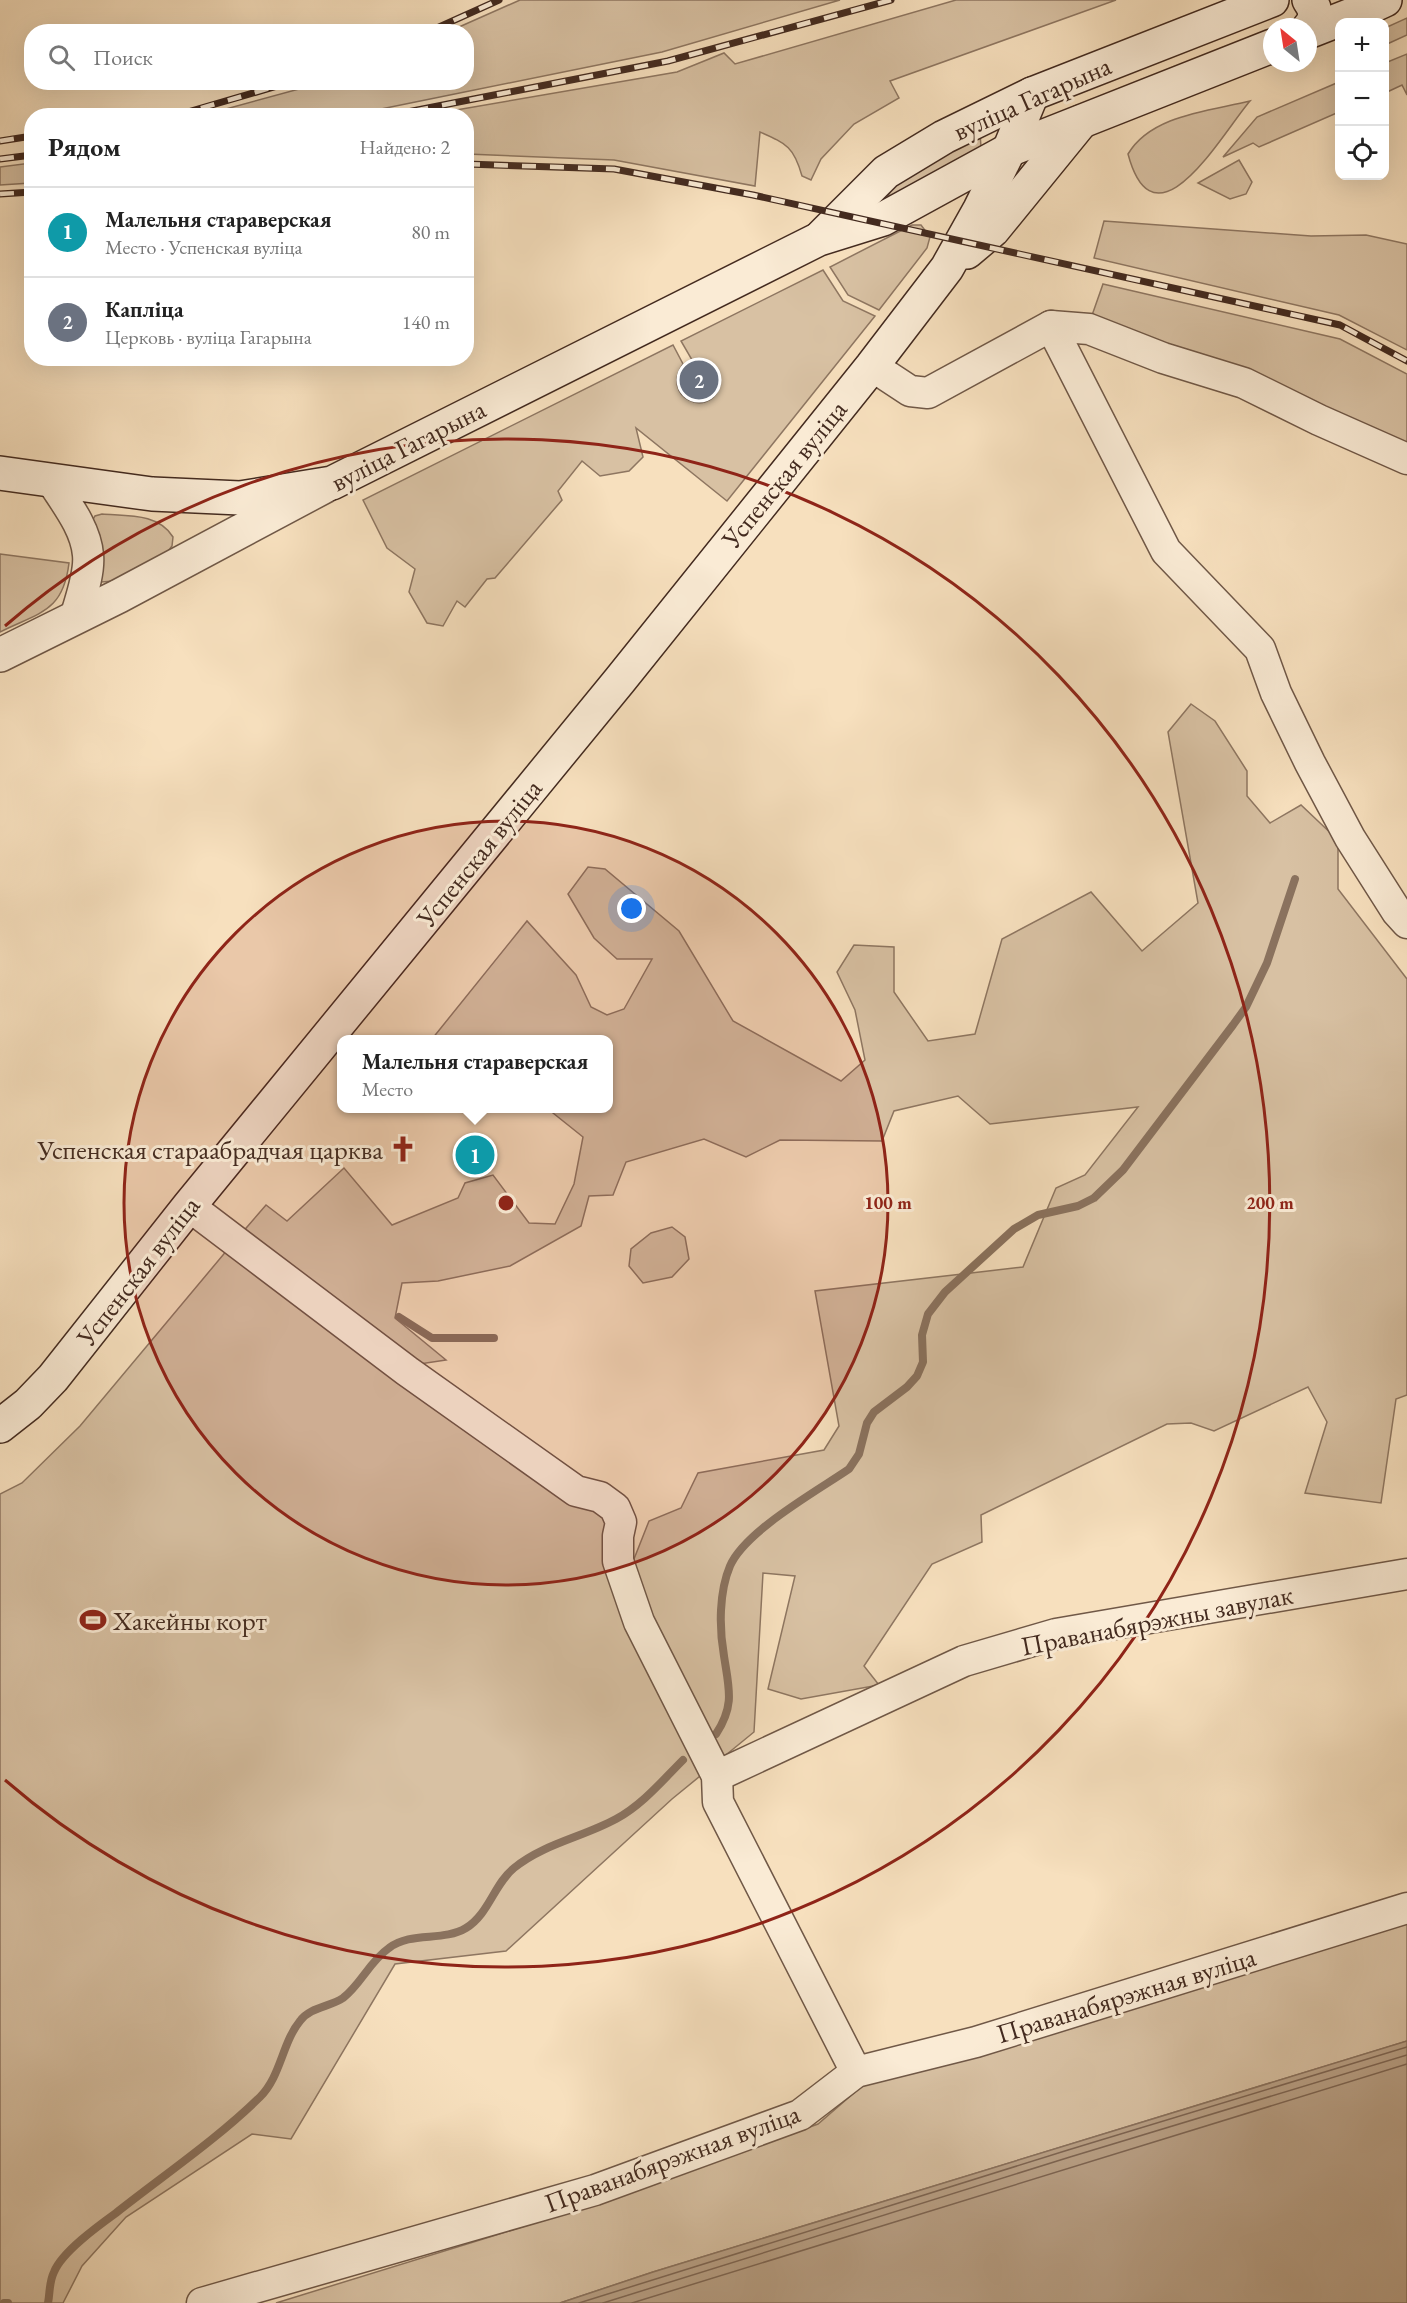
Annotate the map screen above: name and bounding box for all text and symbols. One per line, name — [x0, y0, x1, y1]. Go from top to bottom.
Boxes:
north arrow — [1263, 18, 1317, 72]
map controls — [1335, 18, 1389, 180]
button: + — [1335, 18, 1389, 72]
search box — [24, 24, 474, 90]
icon: search — [45, 41, 78, 74]
text: Поиск — [93, 43, 153, 72]
street label: вуліца Гагарына — [948, 47, 1117, 148]
button: − — [1335, 72, 1389, 126]
button: locate — [1335, 126, 1389, 180]
text: Рядом — [48, 130, 121, 164]
text: Найдено: 2 — [359, 134, 450, 160]
text: Малельня стараверская — [105, 205, 331, 234]
text: 1 — [62, 219, 73, 245]
text: 80 m — [411, 219, 450, 245]
text: Место · Успенская вуліца — [105, 234, 303, 260]
text: Капліца — [105, 295, 184, 324]
text: 2 — [62, 309, 73, 335]
text: 140 m — [402, 309, 450, 335]
text: Церковь · вуліца Гагарына — [105, 324, 312, 350]
pin: 2 — [680, 358, 718, 403]
street label: вуліца Гагарына — [325, 391, 492, 499]
street label: Успенская вуліца — [713, 392, 855, 556]
street label: Успенская вуліца — [408, 771, 550, 935]
your location — [617, 894, 646, 923]
popup — [337, 1035, 613, 1113]
text: Малельня стараверская — [362, 1047, 588, 1076]
text: Место — [362, 1076, 413, 1102]
place label: Успенская стараабрадчая царква — [37, 1132, 383, 1167]
pin: 1 — [456, 1132, 494, 1178]
church icon: Успенская стараабрадчая царква — [388, 1134, 418, 1164]
street label: Успенская вуліца — [68, 1189, 208, 1354]
text: 100 m — [864, 1191, 912, 1214]
text: 200 m — [1246, 1191, 1294, 1214]
centre of rings — [496, 1193, 516, 1213]
street label: Праванабярэжны завулак — [1018, 1576, 1296, 1664]
place label: Хакейны корт — [112, 1603, 267, 1638]
sports icon: Хакейны корт — [78, 1605, 108, 1635]
street label: Праванабярэжная вуліца — [992, 1939, 1260, 2051]
street label: Праванабярэжная вуліца — [539, 2095, 805, 2221]

